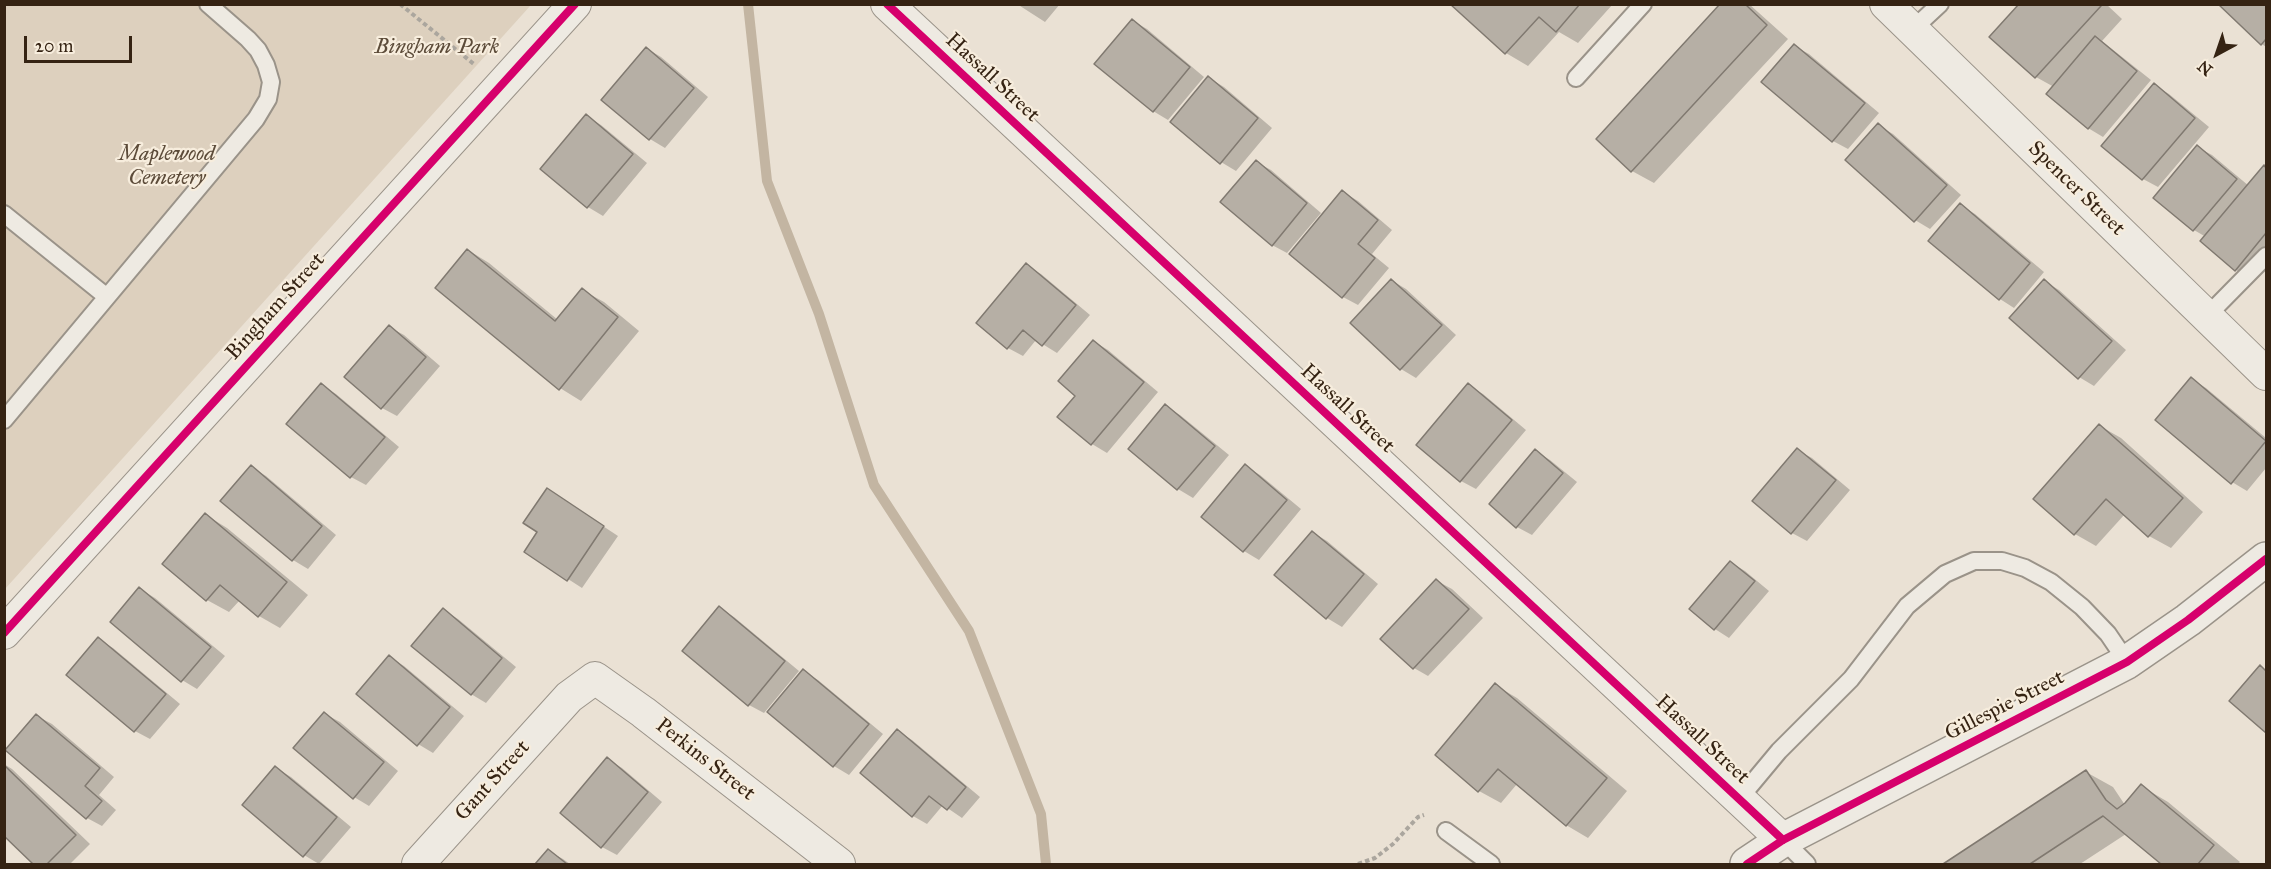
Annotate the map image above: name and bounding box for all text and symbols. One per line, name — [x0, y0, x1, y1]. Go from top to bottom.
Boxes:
scale bar — [27, 24, 135, 62]
north arrow — [2187, 24, 2247, 84]
street label: Hassall Street — [940, 28, 1044, 128]
text: 20 m — [35, 35, 73, 57]
park label: Bingham Park — [375, 35, 499, 61]
text: N — [2194, 57, 2216, 80]
street label: Spencer Street — [2022, 137, 2130, 241]
park label: Maplewood Cemetery — [119, 142, 215, 192]
street label: Bingham Street — [221, 248, 331, 366]
street label: Hassall Street — [1295, 359, 1399, 459]
street label: Gillespie Street — [1941, 665, 2069, 747]
street label: Hassall Street — [1650, 690, 1754, 790]
street label: Perkins Street — [650, 713, 760, 807]
street label: Gant Street — [450, 736, 536, 826]

